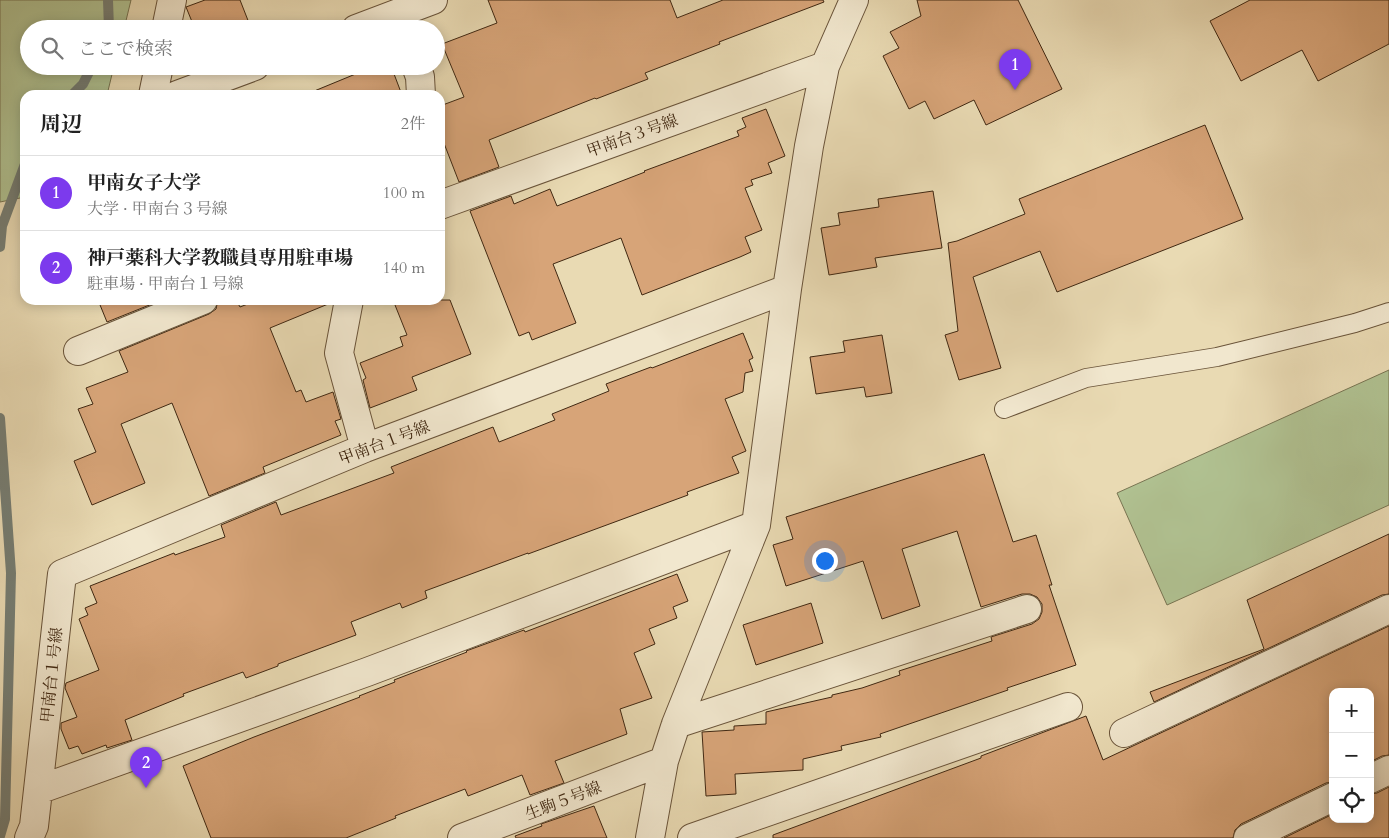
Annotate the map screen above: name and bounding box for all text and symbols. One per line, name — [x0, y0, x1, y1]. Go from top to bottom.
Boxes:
search box — [20, 20, 445, 75]
icon: search — [38, 34, 66, 62]
text: ここで検索 — [78, 36, 173, 62]
pin: 1 — [999, 49, 1031, 90]
street label: 甲南台３号線 — [583, 109, 681, 163]
text: 周辺 — [40, 110, 82, 139]
text: 2件 — [401, 113, 425, 135]
text: 甲南女子大学 — [87, 170, 201, 196]
text: 1 — [52, 182, 60, 204]
text: 100 m — [383, 182, 425, 204]
text: 大学 · 甲南台３号線 — [87, 198, 228, 220]
text: 神戸薬科大学教職員専用駐車場 — [87, 245, 353, 271]
text: 2 — [52, 257, 60, 279]
text: 140 m — [383, 257, 425, 279]
text: 駐車場 · 甲南台１号線 — [87, 273, 244, 295]
street label: 甲南台１号線 — [336, 415, 433, 470]
your location — [812, 548, 838, 574]
street label: 甲南台１号線 — [36, 626, 68, 724]
map controls — [1329, 688, 1374, 823]
button: + — [1329, 688, 1374, 733]
button: − — [1329, 733, 1374, 778]
pin: 2 — [130, 747, 162, 788]
street label: 生駒５号線 — [522, 776, 605, 826]
button: locate — [1329, 778, 1374, 823]

